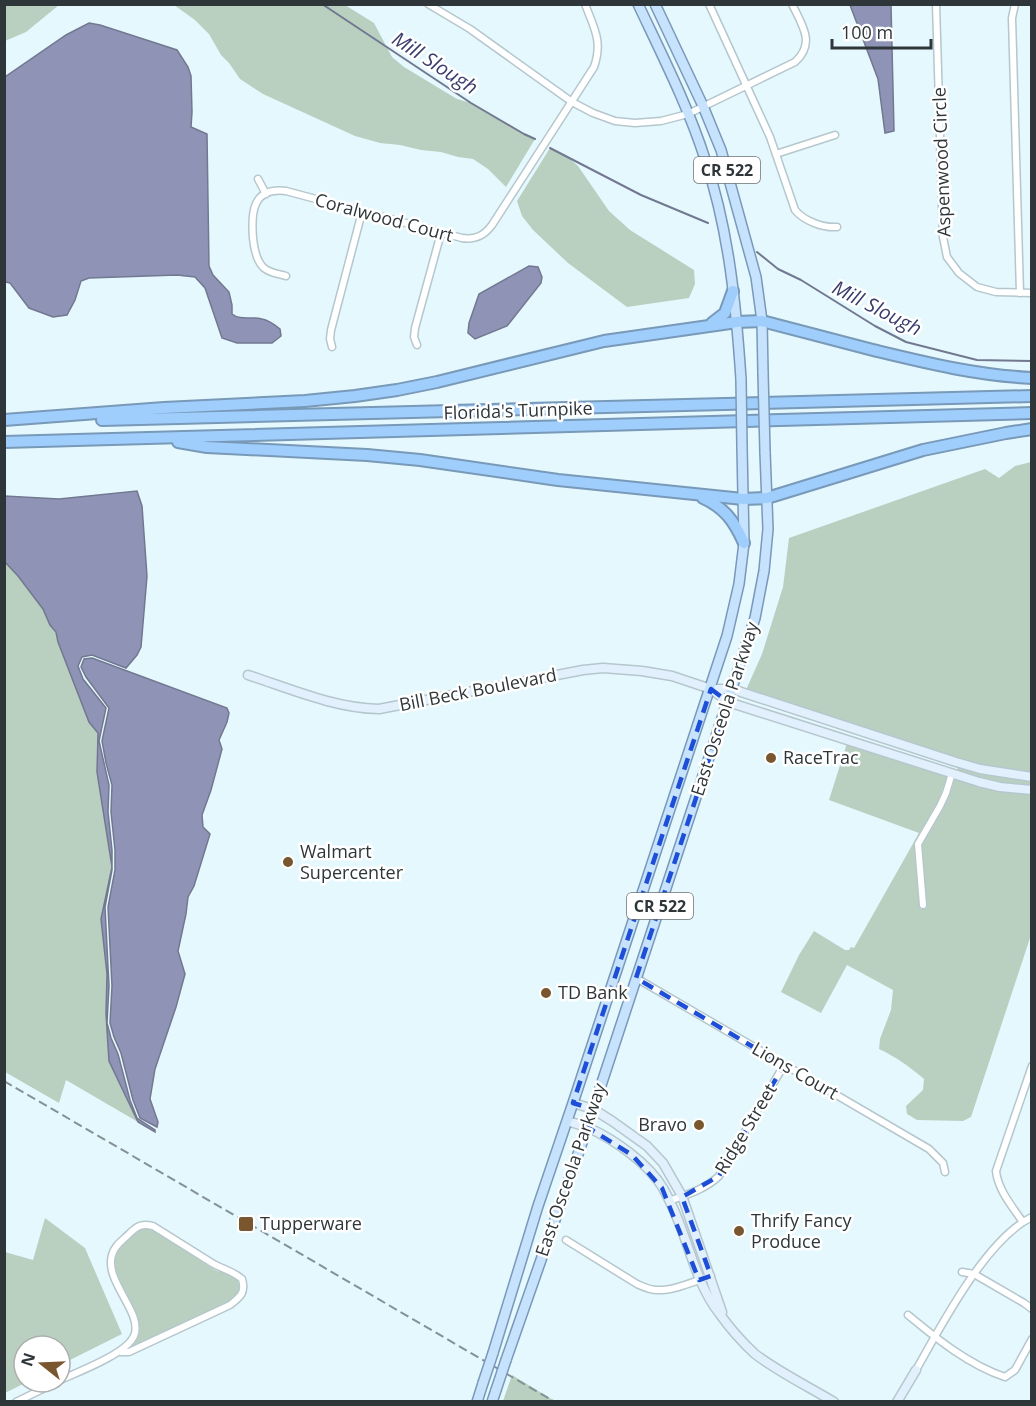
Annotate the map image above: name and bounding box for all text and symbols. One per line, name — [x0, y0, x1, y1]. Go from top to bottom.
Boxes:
scale bar — [832, 12, 931, 50]
text: 100 m — [841, 20, 893, 44]
water label: Mill Slough — [387, 25, 483, 100]
street label: Aspenwood Circle — [926, 87, 956, 237]
road number: CR 522 — [694, 157, 760, 183]
street label: Coralwood Court — [312, 187, 456, 247]
water label: Mill Slough — [828, 274, 927, 342]
street label: Florida's Turnpike — [443, 395, 593, 425]
street label: East Osceola Parkway — [685, 618, 764, 799]
street label: Bill Beck Boulevard — [397, 662, 559, 716]
place label: RaceTrac — [783, 745, 859, 769]
marker: RaceTrac — [764, 751, 778, 765]
place label: Walmart Supercenter — [300, 839, 404, 884]
marker: Walmart Supercenter — [281, 855, 295, 869]
road number: CR 522 — [627, 893, 693, 919]
place label: TD Bank — [558, 980, 628, 1004]
marker: TD Bank — [539, 986, 553, 1000]
street label: Lions Court — [748, 1036, 843, 1105]
street label: East Osceola Parkway — [529, 1079, 611, 1259]
street label: Ridge Street — [709, 1079, 782, 1178]
place label: Bravo — [638, 1112, 687, 1136]
marker: Bravo — [692, 1118, 706, 1132]
place label: Thrify Fancy Produce — [751, 1208, 853, 1253]
place label: Tupperware — [260, 1211, 362, 1235]
marker: Tupperware — [237, 1215, 255, 1233]
marker: Thrify Fancy Produce — [732, 1224, 746, 1238]
north arrow — [12, 1334, 72, 1394]
text: N — [15, 1350, 40, 1369]

